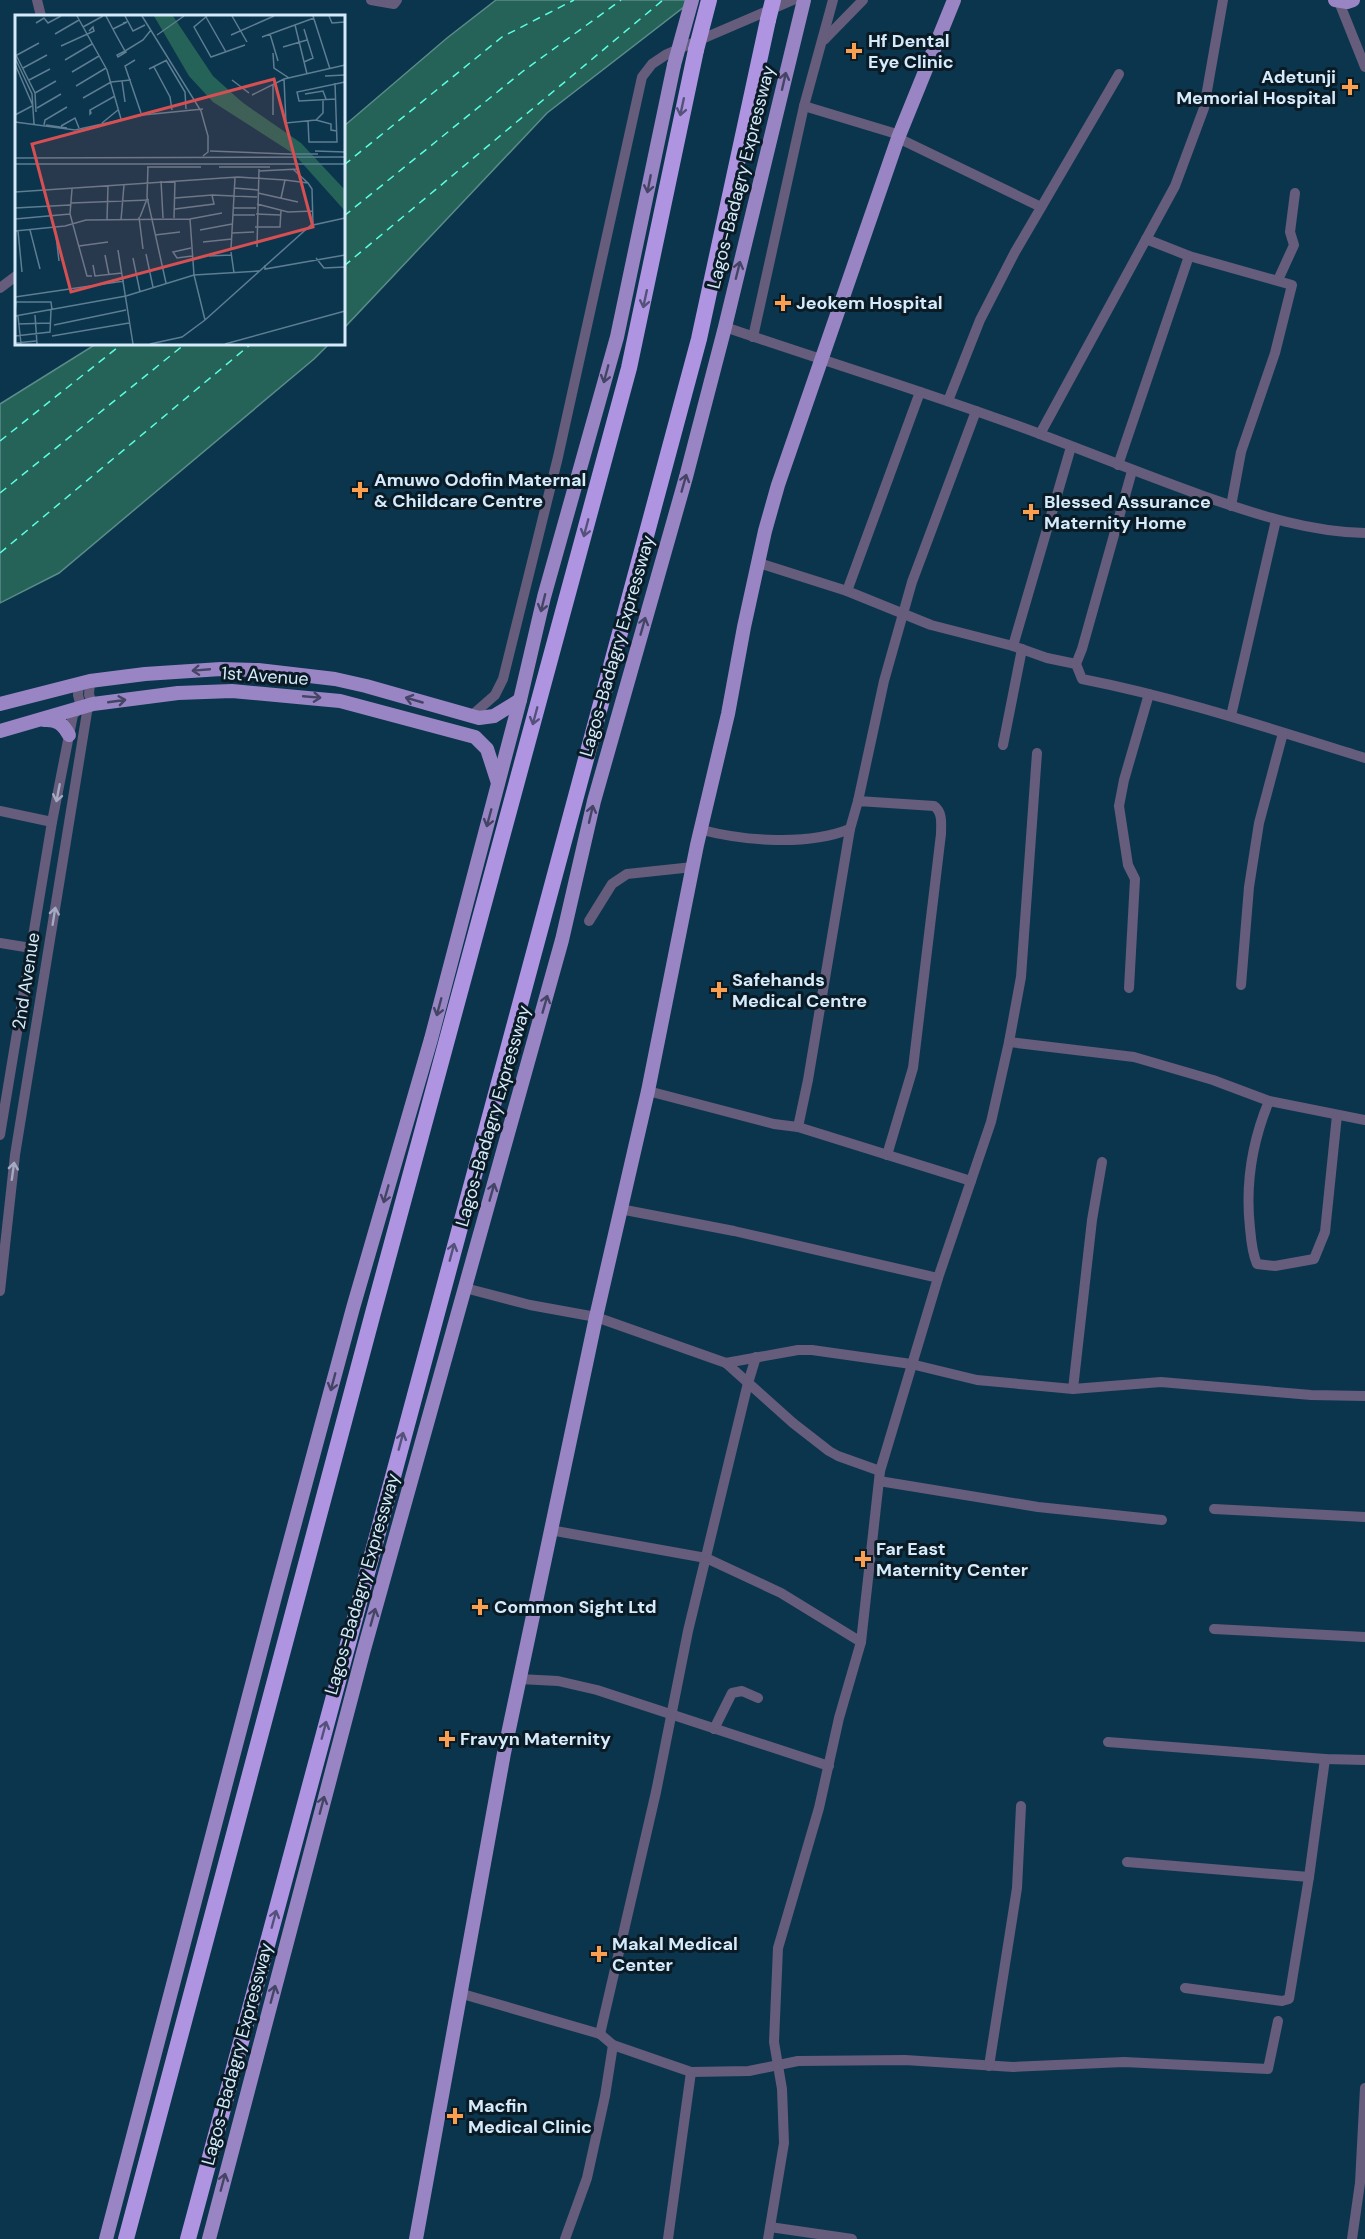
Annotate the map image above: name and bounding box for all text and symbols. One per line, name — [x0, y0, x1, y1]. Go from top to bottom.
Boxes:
inset map — [15, 15, 345, 345]
place label: Hf Dental Eye Clinic — [868, 29, 954, 74]
marker: Hf Dental Eye Clinic — [845, 42, 863, 60]
street label: Lagos-Badagry Expressway — [702, 63, 780, 291]
place label: Adetunji Memorial Hospital — [1176, 65, 1336, 110]
one-way arrow — [779, 72, 790, 91]
marker: Adetunji Memorial Hospital — [1341, 78, 1359, 96]
one-way arrow — [676, 97, 688, 116]
one-way arrow — [643, 174, 654, 194]
one-way arrow — [733, 261, 745, 280]
one-way arrow — [639, 288, 650, 308]
place label: Jeokem Hospital — [796, 291, 943, 315]
marker: Jeokem Hospital — [774, 294, 792, 312]
one-way arrow — [600, 365, 611, 384]
place label: Amuwo Odofin Maternal & Childcare Centre — [374, 468, 586, 513]
one-way arrow — [679, 474, 690, 493]
marker: Amuwo Odofin Maternal & Childcare Centre — [351, 481, 369, 499]
place label: Blessed Assurance Maternity Home — [1044, 490, 1211, 535]
marker: Blessed Assurance Maternity Home — [1022, 503, 1040, 521]
one-way arrow — [580, 518, 591, 537]
street label: Lagos-Badagry Expressway — [574, 533, 660, 759]
one-way arrow — [536, 593, 548, 612]
one-way arrow — [638, 617, 649, 636]
street label: 1st Avenue — [221, 661, 309, 691]
one-way arrow — [192, 665, 212, 676]
one-way arrow — [301, 692, 321, 703]
one-way arrow — [405, 694, 424, 705]
one-way arrow — [107, 695, 127, 706]
one-way arrow — [529, 706, 540, 725]
one-way arrow — [52, 782, 63, 802]
one-way arrow — [585, 805, 597, 824]
one-way arrow — [483, 808, 495, 827]
one-way arrow — [48, 907, 59, 926]
street label: 2nd Avenue — [6, 931, 46, 1031]
place label: Safehands Medical Centre — [732, 968, 867, 1013]
marker: Safehands Medical Centre — [710, 981, 728, 999]
one-way arrow — [539, 995, 551, 1014]
one-way arrow — [433, 997, 445, 1016]
street label: Lagos-Badagry Expressway — [450, 1003, 536, 1229]
one-way arrow — [7, 1161, 18, 1181]
one-way arrow — [487, 1182, 498, 1201]
one-way arrow — [380, 1184, 391, 1203]
one-way arrow — [447, 1243, 458, 1262]
one-way arrow — [326, 1372, 338, 1391]
one-way arrow — [396, 1431, 408, 1450]
street label: Lagos-Badagry Expressway — [319, 1471, 405, 1697]
place label: Far East Maternity Center — [876, 1537, 1028, 1582]
marker: Far East Maternity Center — [854, 1550, 872, 1568]
place label: Common Sight Ltd — [494, 1595, 657, 1619]
marker: Common Sight Ltd — [471, 1598, 489, 1616]
one-way arrow — [368, 1608, 379, 1627]
one-way arrow — [319, 1721, 330, 1740]
place label: Fravyn Maternity — [460, 1727, 611, 1751]
marker: Fravyn Maternity — [438, 1730, 456, 1748]
one-way arrow — [317, 1796, 329, 1815]
one-way arrow — [269, 1910, 280, 1929]
place label: Makal Medical Center — [612, 1932, 738, 1977]
street label: Lagos-Badagry Expressway — [196, 1940, 278, 2168]
marker: Makal Medical Center — [590, 1945, 608, 1963]
one-way arrow — [267, 1984, 279, 2003]
place label: Macfin Medical Clinic — [468, 2094, 592, 2139]
marker: Macfin Medical Clinic — [446, 2107, 464, 2125]
one-way arrow — [218, 2173, 230, 2192]

